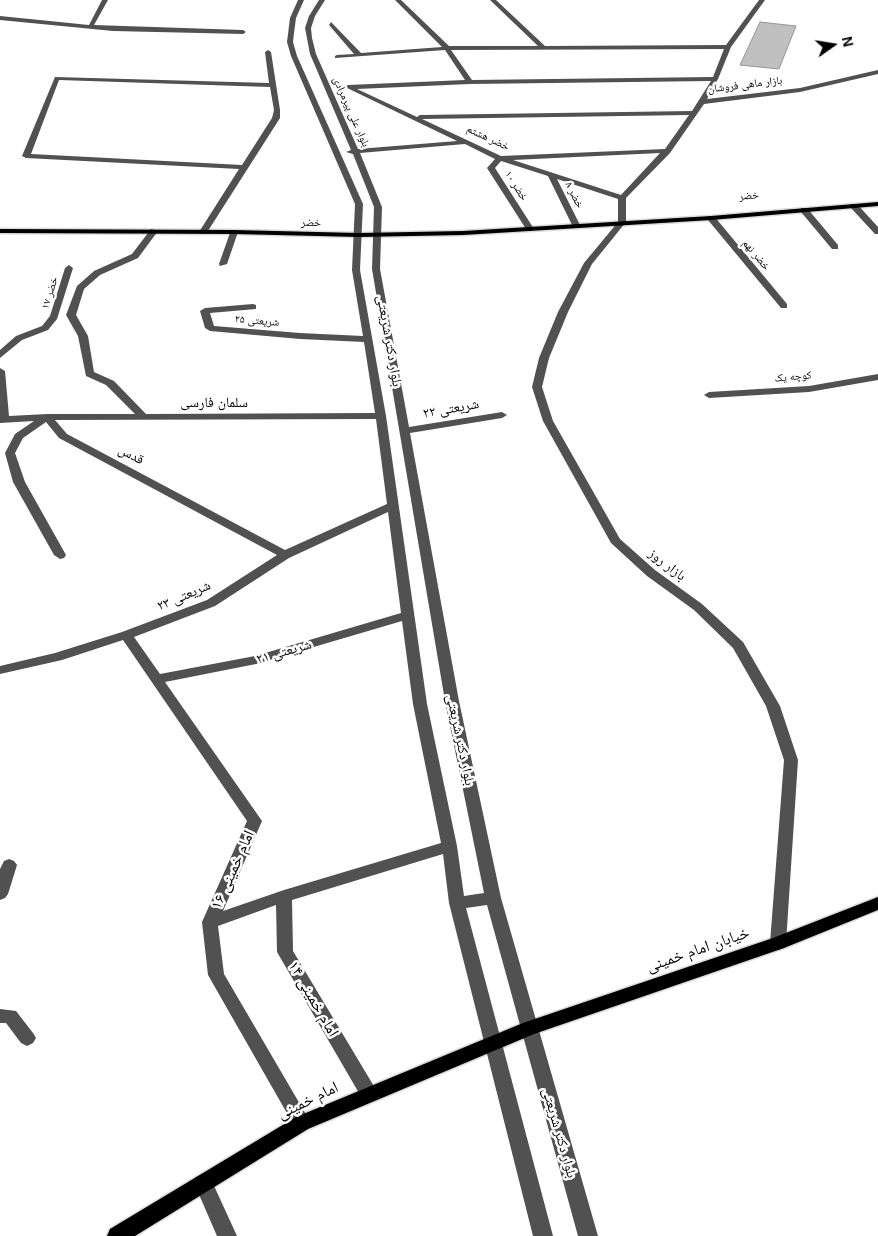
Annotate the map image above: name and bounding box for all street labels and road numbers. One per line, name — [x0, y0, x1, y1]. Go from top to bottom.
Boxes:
street label: بازار ماهی فروشان — [707, 74, 783, 96]
street label: بلوار علی پیرمرادی — [330, 75, 372, 149]
street label: خضر هشتم — [465, 122, 511, 154]
street label: خضر ۱۰ — [501, 169, 531, 203]
street label: خضر ۸ — [562, 180, 586, 210]
street label: خضر — [738, 189, 760, 203]
street label: خضر — [301, 216, 321, 230]
street label: خضر نهم — [739, 237, 773, 273]
street label: خضر ۱۷ — [39, 275, 61, 311]
street label: بلوار دکتر شریعتی — [373, 294, 405, 388]
street label: شریعتی ۲۵ — [234, 312, 280, 330]
street label: کوچه یک — [774, 369, 812, 385]
street label: سلمان فارسی — [180, 395, 248, 411]
street label: شریعتی ۲۲ — [422, 396, 480, 422]
street label: قدس — [115, 441, 147, 469]
street label: بازار روز — [645, 545, 689, 585]
street label: شریعتی ۲۳ — [155, 577, 213, 615]
street label: شریعتی ۲۱ — [254, 636, 314, 668]
street label: بلوار دکتر شریعتی — [442, 693, 478, 787]
street label: امام خمینی ۱۶ — [207, 828, 259, 912]
street label: خیابان امام خمینی — [644, 923, 752, 977]
street label: امام خمینی ۱۴ — [284, 958, 342, 1040]
street label: امام خمینی — [274, 1078, 342, 1124]
street label: بلوار دکتر شریعتی — [538, 1086, 580, 1180]

